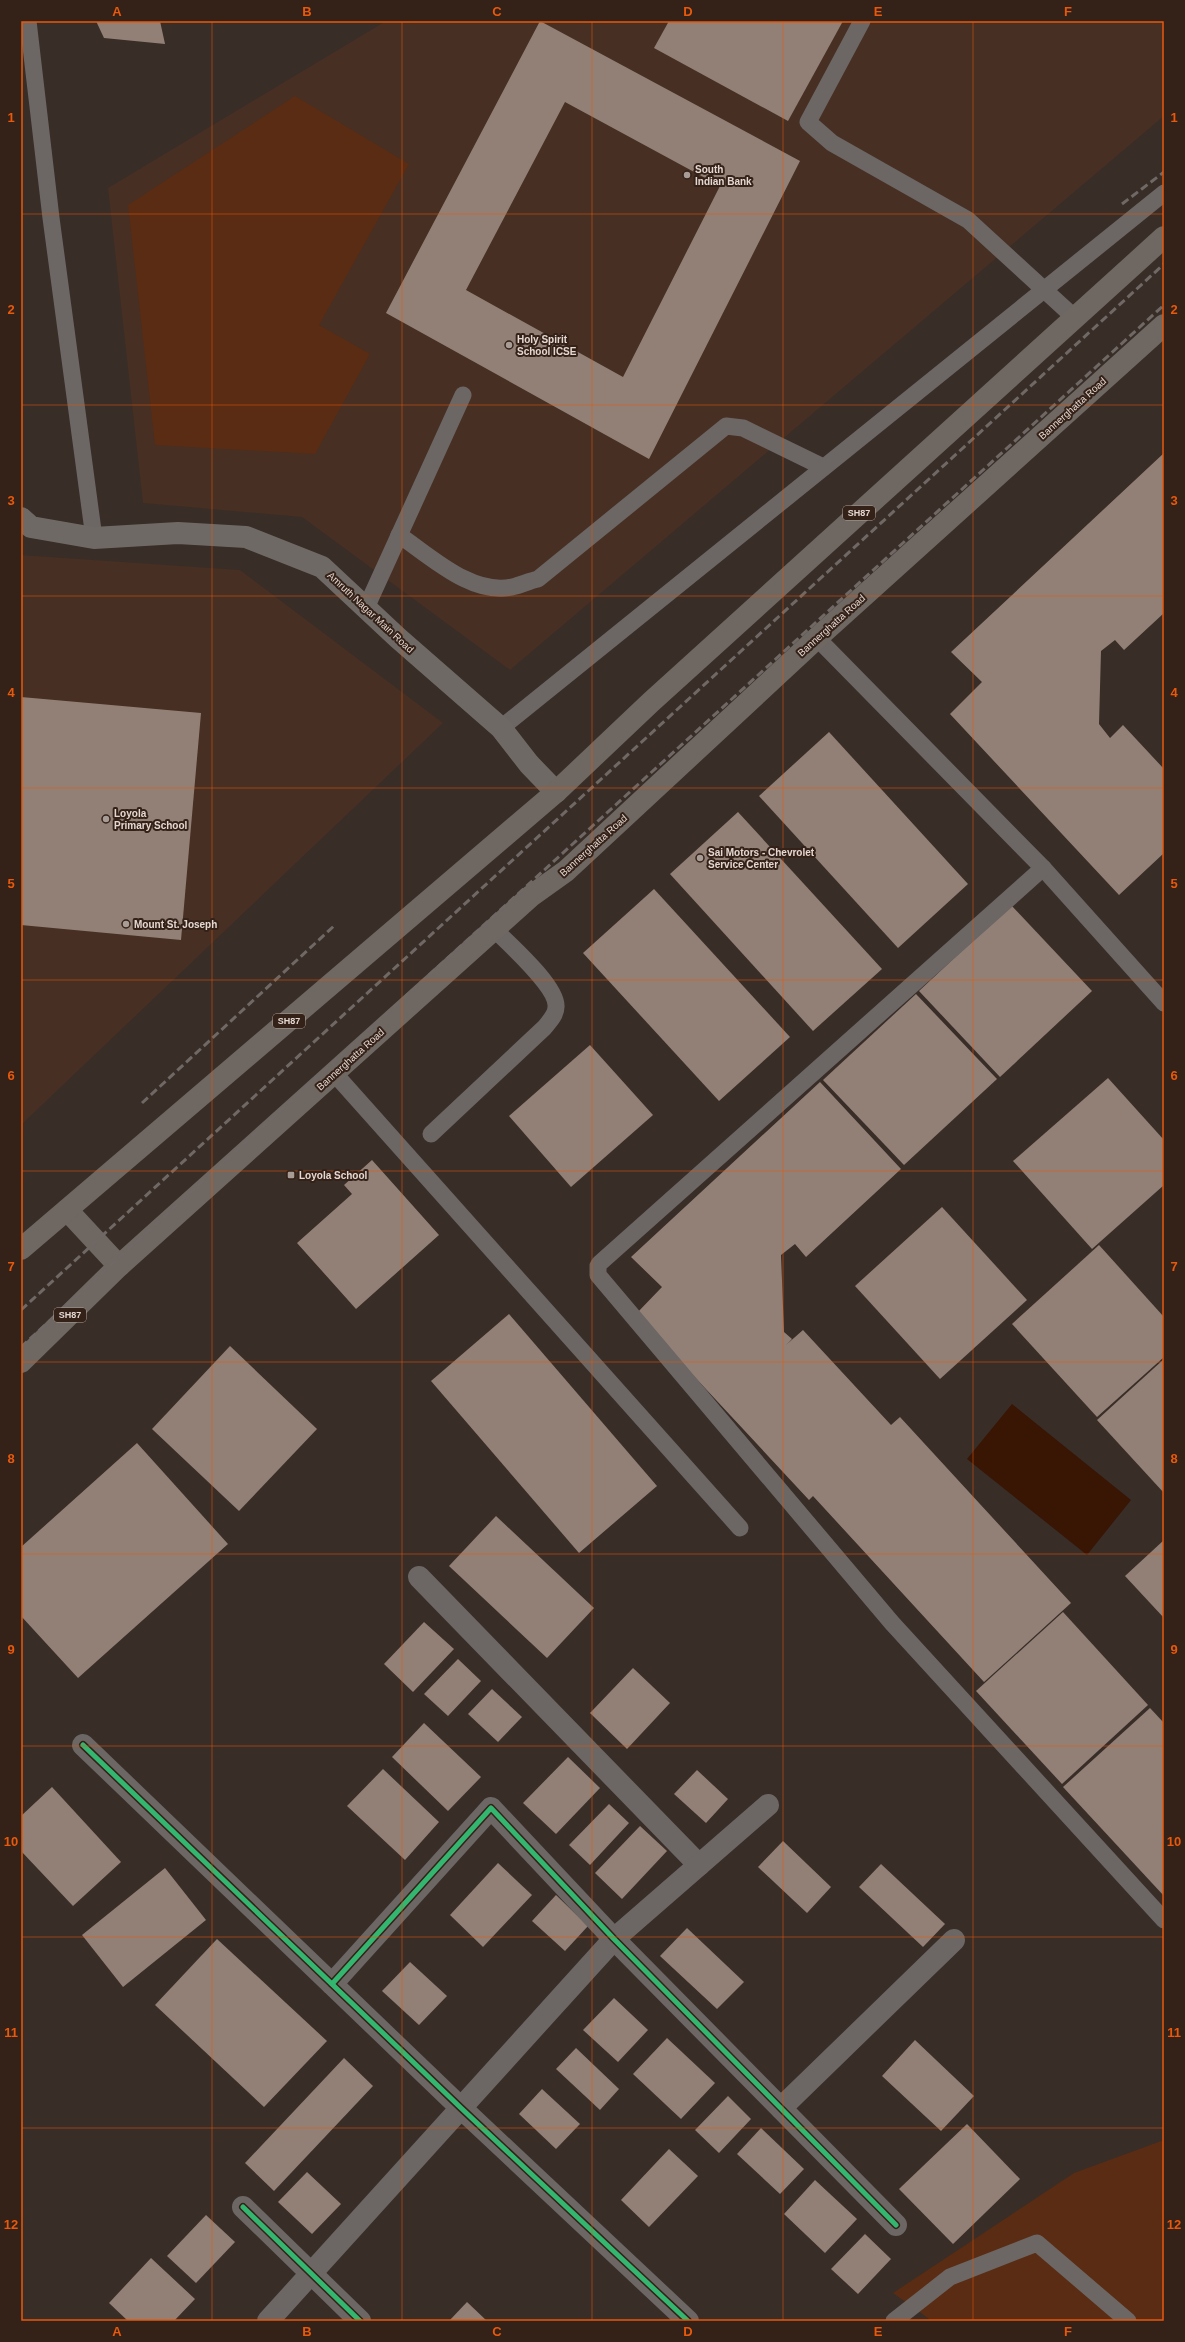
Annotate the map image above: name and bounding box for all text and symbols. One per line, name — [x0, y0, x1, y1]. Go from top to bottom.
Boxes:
text: A — [112, 4, 122, 19]
text: B — [302, 4, 312, 19]
text: C — [492, 4, 502, 19]
text: D — [683, 4, 693, 19]
text: E — [874, 4, 883, 19]
text: F — [1064, 4, 1072, 19]
text: 1 — [7, 110, 15, 125]
text: 1 — [1170, 110, 1178, 125]
place label: South Indian Bank — [695, 164, 752, 187]
marker: South Indian Bank — [682, 170, 692, 180]
text: 2 — [7, 302, 15, 317]
text: 2 — [1170, 302, 1178, 317]
place label: Holy Spirit School ICSE — [517, 334, 577, 357]
marker: Holy Spirit School ICSE — [504, 340, 514, 350]
street label: Bannerghatta Road — [1036, 375, 1108, 441]
text: 3 — [7, 493, 15, 508]
text: 3 — [1170, 493, 1178, 508]
road number: SH87 — [843, 506, 875, 520]
street label: Amruth Nagar Main Road — [325, 570, 416, 655]
street label: Bannerghatta Road — [795, 592, 867, 658]
text: 4 — [7, 685, 15, 700]
text: 4 — [1170, 685, 1178, 700]
place label: Loyola Primary School — [114, 808, 188, 831]
street label: Bannerghatta Road — [557, 812, 629, 878]
marker: Loyola Primary School — [101, 814, 111, 824]
place label: Sai Motors - Chevrolet Service Center — [708, 847, 815, 870]
marker: Sai Motors - Chevrolet Service Center — [695, 853, 705, 863]
text: 5 — [7, 876, 15, 891]
text: 5 — [1170, 876, 1178, 891]
marker: Mount St. Joseph — [121, 919, 131, 929]
place label: Mount St. Joseph — [134, 919, 217, 930]
road number: SH87 — [273, 1014, 305, 1028]
street label: Bannerghatta Road — [314, 1026, 386, 1092]
text: 6 — [7, 1068, 15, 1083]
text: 6 — [1170, 1068, 1178, 1083]
marker: Loyola School — [286, 1170, 296, 1180]
place label: Loyola School — [299, 1170, 368, 1181]
text: 7 — [7, 1259, 15, 1274]
text: 7 — [1170, 1259, 1178, 1274]
road number: SH87 — [54, 1308, 86, 1322]
text: 8 — [7, 1451, 15, 1466]
text: 8 — [1170, 1451, 1178, 1466]
text: 9 — [7, 1642, 15, 1657]
text: 9 — [1170, 1642, 1178, 1657]
text: 10 — [4, 1834, 18, 1849]
text: 10 — [1167, 1834, 1181, 1849]
text: 11 — [4, 2025, 18, 2040]
text: 11 — [1167, 2025, 1181, 2040]
text: 12 — [4, 2217, 18, 2232]
text: 12 — [1167, 2217, 1181, 2232]
text: A — [112, 2324, 122, 2339]
text: B — [302, 2324, 312, 2339]
text: C — [492, 2324, 502, 2339]
text: D — [683, 2324, 693, 2339]
text: E — [874, 2324, 883, 2339]
text: F — [1064, 2324, 1072, 2339]

